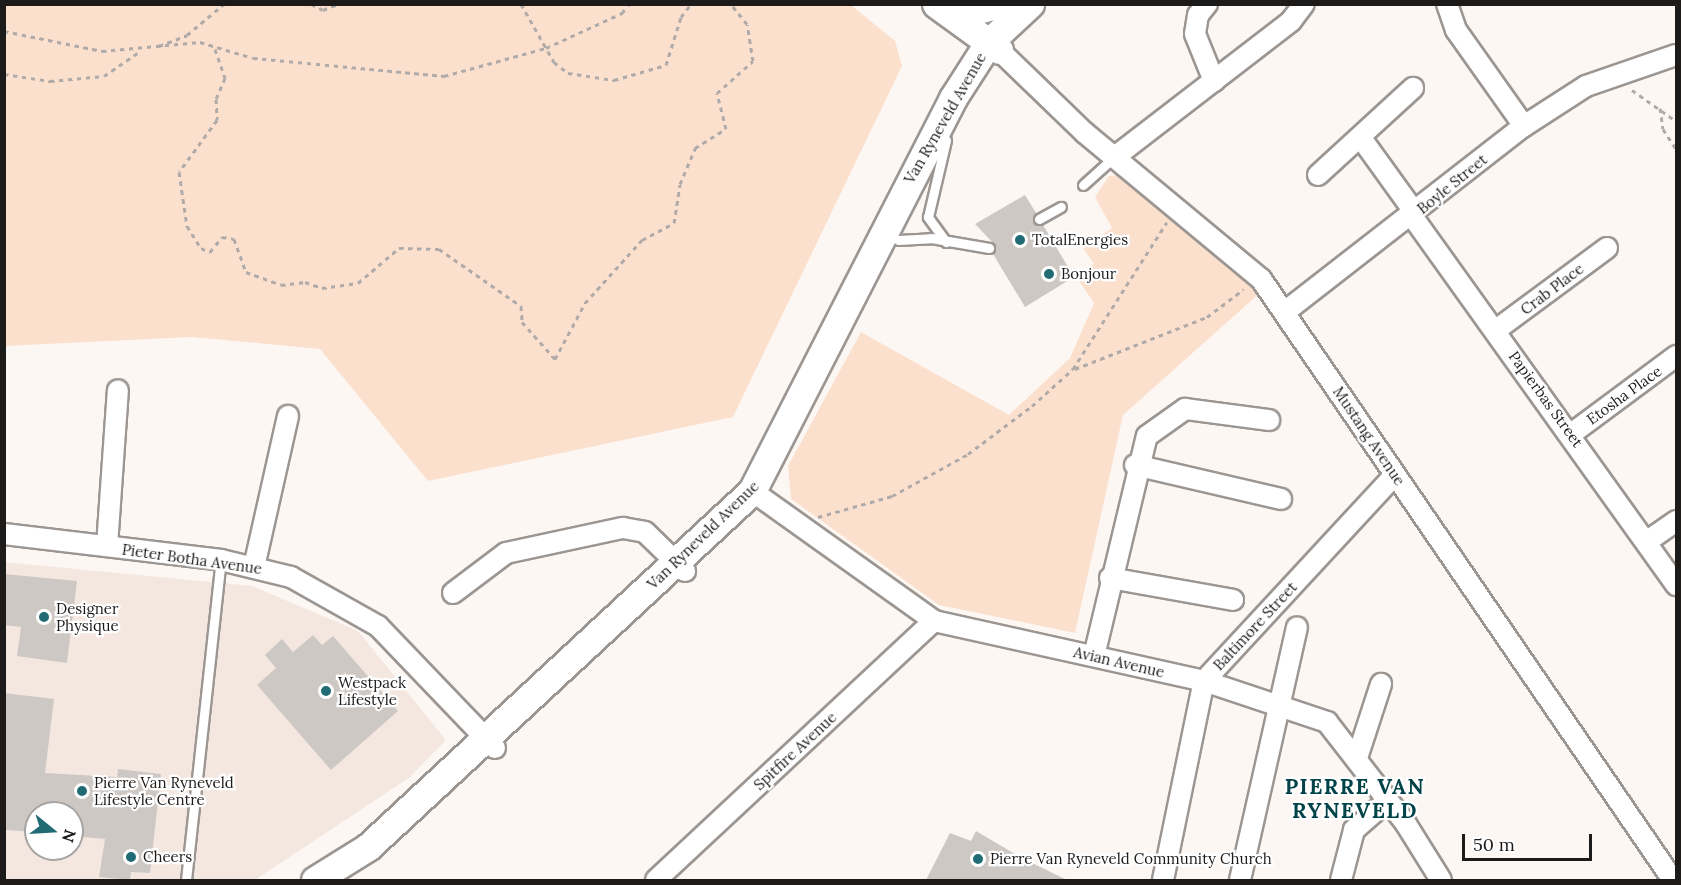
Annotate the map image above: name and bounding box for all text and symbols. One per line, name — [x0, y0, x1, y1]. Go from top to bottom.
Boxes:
street label: Van Ryneveld Avenue — [900, 49, 990, 187]
street label: Boyle Street — [1413, 150, 1491, 218]
place label: TotalEnergies — [1032, 231, 1128, 249]
marker: TotalEnergies — [1013, 233, 1027, 247]
street label: Crab Place — [1517, 260, 1587, 318]
place label: Bonjour — [1061, 265, 1116, 283]
marker: Bonjour — [1042, 267, 1056, 281]
street label: Papierbas Street — [1505, 347, 1587, 451]
street label: Etosha Place — [1583, 362, 1665, 428]
street label: Mustang Avenue — [1329, 383, 1409, 489]
street label: Van Ryneveld Avenue — [643, 477, 763, 593]
street label: Pieter Botha Avenue — [121, 540, 263, 578]
street label: Baltimore Street — [1209, 578, 1301, 674]
place label: Designer Physique — [56, 599, 119, 634]
marker: Designer Physique — [37, 610, 51, 624]
street label: Avian Avenue — [1072, 643, 1166, 681]
place label: Westpack Lifestyle — [338, 673, 406, 708]
marker: Westpack Lifestyle — [319, 684, 333, 698]
street label: Spitfire Avenue — [750, 708, 840, 794]
place label: Pierre Van Ryneveld Lifestyle Centre — [94, 773, 234, 808]
district label: PIERRE VAN RYNEVELD — [1285, 774, 1425, 824]
marker: Pierre Van Ryneveld Lifestyle Centre — [75, 784, 89, 798]
north arrow — [24, 801, 84, 861]
scale bar — [1465, 822, 1596, 860]
text: N — [58, 827, 81, 845]
text: 50 m — [1473, 833, 1515, 856]
place label: Cheers — [143, 848, 192, 866]
marker: Cheers — [124, 850, 138, 864]
place label: Pierre Van Ryneveld Community Church — [990, 850, 1272, 868]
marker: Pierre Van Ryneveld Community Church — [971, 852, 985, 866]

